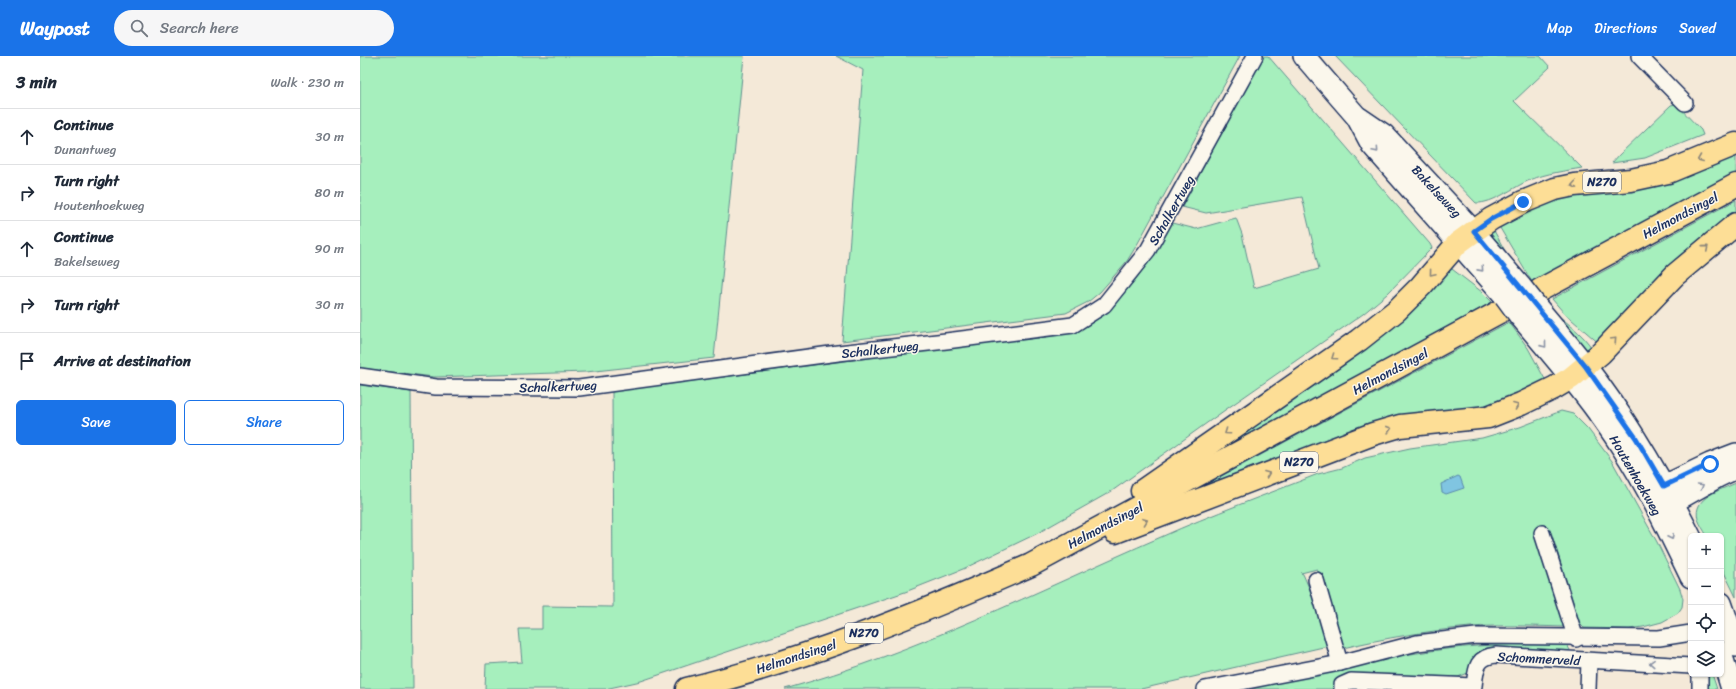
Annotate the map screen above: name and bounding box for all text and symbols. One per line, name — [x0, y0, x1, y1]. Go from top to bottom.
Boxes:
search box — [114, 10, 394, 46]
text: Waypost — [20, 12, 90, 45]
text: Search here — [160, 15, 239, 41]
text: Map — [1546, 16, 1572, 41]
text: Directions — [1594, 16, 1657, 41]
text: Saved — [1679, 16, 1716, 41]
icon: search — [128, 17, 150, 39]
text: 3 min — [16, 67, 57, 97]
text: Walk · 230 m — [270, 71, 344, 94]
text: Continue — [54, 112, 114, 138]
text: 30 m — [315, 125, 344, 148]
icon: ahead — [16, 126, 38, 148]
text: Dunantweg — [54, 138, 116, 161]
one-way arrow — [1372, 145, 1379, 153]
one-way arrow — [1697, 154, 1704, 162]
street label: Bakelseweg — [1406, 159, 1468, 224]
text: Turn right — [54, 168, 119, 194]
street label: Schalkertweg — [1142, 170, 1201, 250]
road number: N270 — [1583, 172, 1621, 192]
one-way arrow — [1571, 180, 1577, 189]
text: 80 m — [315, 181, 344, 204]
icon: right — [16, 182, 38, 204]
street label: Helmondsingel — [1638, 186, 1723, 245]
route end — [1514, 193, 1532, 211]
text: Houtenhoekweg — [54, 194, 145, 217]
text: Continue — [54, 224, 114, 250]
text: 90 m — [314, 237, 344, 260]
icon: ahead — [16, 238, 38, 260]
one-way arrow — [1701, 246, 1709, 253]
text: Bakelseweg — [54, 250, 120, 273]
one-way arrow — [1476, 264, 1483, 272]
one-way arrow — [1430, 268, 1437, 275]
text: Turn right — [54, 292, 119, 318]
text: 30 m — [315, 293, 344, 316]
icon: right — [16, 294, 38, 316]
street label: Schalkertweg — [840, 334, 920, 365]
one-way arrow — [1609, 337, 1617, 345]
one-way arrow — [1539, 340, 1546, 348]
street label: Helmondsingel — [1348, 342, 1433, 401]
text: Arrive at destination — [54, 348, 191, 374]
icon: arrive — [16, 350, 38, 372]
one-way arrow — [1331, 353, 1338, 360]
street label: Schalkertweg — [519, 374, 598, 399]
button: Save — [16, 400, 176, 445]
button: Share — [184, 400, 344, 445]
one-way arrow — [1511, 403, 1519, 411]
one-way arrow — [1385, 425, 1392, 434]
one-way arrow — [1225, 427, 1232, 434]
street label: Houtenhoekweg — [1603, 430, 1668, 521]
road number: N270 — [1280, 452, 1318, 472]
route start — [1701, 455, 1719, 473]
one-way arrow — [1263, 471, 1270, 479]
one-way arrow — [1697, 483, 1704, 490]
street label: Helmondsingel — [1063, 496, 1148, 555]
one-way arrow — [1142, 517, 1149, 525]
one-way arrow — [1666, 533, 1674, 540]
map controls — [1688, 533, 1724, 677]
button: + — [1688, 533, 1724, 569]
button: − — [1688, 569, 1724, 605]
button: locate — [1688, 605, 1724, 641]
road number: N270 — [845, 623, 883, 643]
street label: Helmondsingel — [753, 633, 840, 680]
button: layers — [1688, 641, 1724, 677]
street label: Schommerveld — [1497, 645, 1582, 672]
one-way arrow — [1649, 659, 1655, 668]

